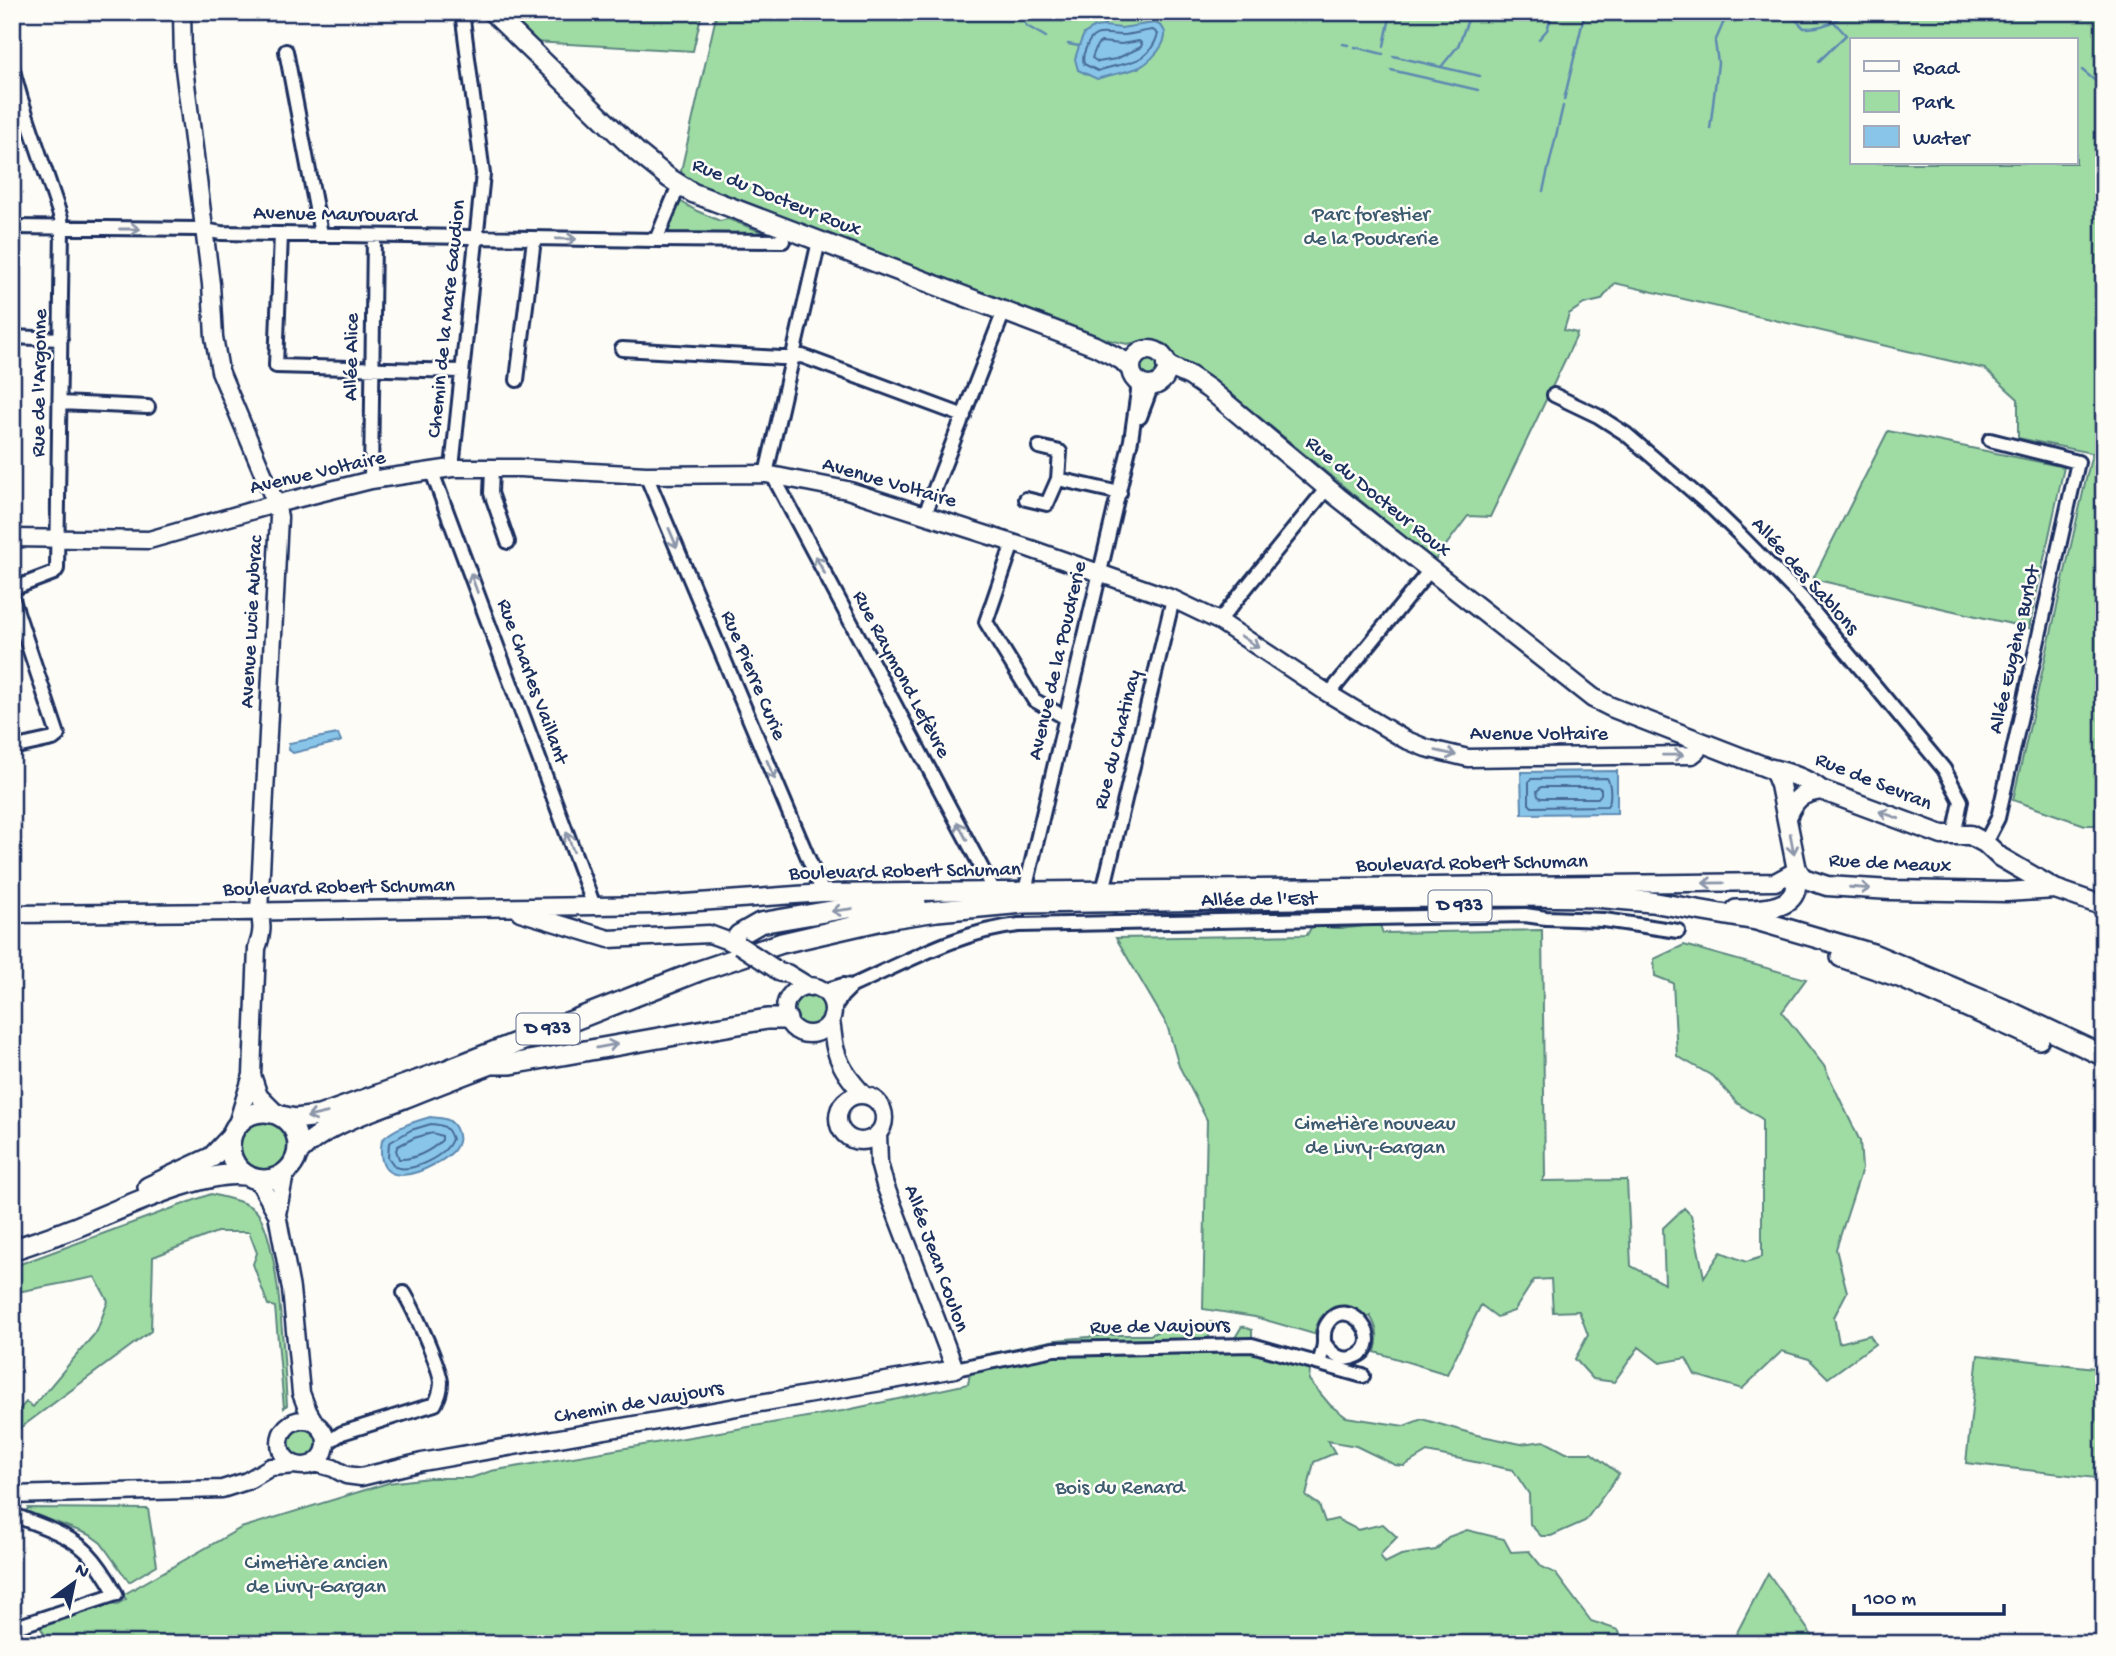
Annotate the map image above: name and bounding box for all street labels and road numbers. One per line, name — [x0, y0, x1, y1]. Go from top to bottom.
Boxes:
street label: Rue du Docteur Roux — [688, 154, 864, 244]
street label: Chemin de la Mare Gaudion — [423, 199, 473, 439]
street label: Avenue Maurouard — [253, 202, 419, 230]
street label: Rue de l'Argonne — [27, 308, 55, 457]
street label: Allée Alice — [340, 312, 366, 401]
street label: Rue du Docteur Roux — [1299, 432, 1455, 564]
street label: Avenue Voltaire — [248, 446, 389, 502]
street label: Avenue Voltaire — [819, 453, 960, 515]
street label: Allée des Sablons — [1745, 513, 1864, 642]
street label: Avenue Lucie Aubrac — [236, 534, 270, 709]
street label: Avenue de la Poudrerie — [1024, 558, 1094, 763]
street label: Allée Eugène Burlot — [1984, 561, 2048, 737]
street label: Rue Raymond Lefèvre — [845, 587, 955, 764]
street label: Rue Charles Vaillant — [490, 596, 573, 770]
street label: Rue Pierre Curie — [713, 607, 791, 746]
street label: Rue du Chatinay — [1090, 667, 1148, 813]
street label: Avenue Voltaire — [1470, 723, 1609, 748]
street label: Rue de Sevran — [1811, 748, 1935, 818]
street label: Rue de Meaux — [1828, 849, 1952, 881]
street label: Boulevard Robert Schuman — [1355, 850, 1588, 880]
street label: Boulevard Robert Schuman — [788, 858, 1021, 888]
street label: Boulevard Robert Schuman — [222, 874, 455, 904]
street label: Allée de l'Est — [1201, 887, 1320, 915]
road number: D 933 — [1428, 890, 1492, 922]
road number: D 933 — [516, 1014, 580, 1044]
street label: Allée Jean Coulon — [897, 1182, 973, 1336]
street label: Rue de Vaujours — [1090, 1314, 1231, 1342]
street label: Chemin de Vaujours — [552, 1377, 727, 1431]

